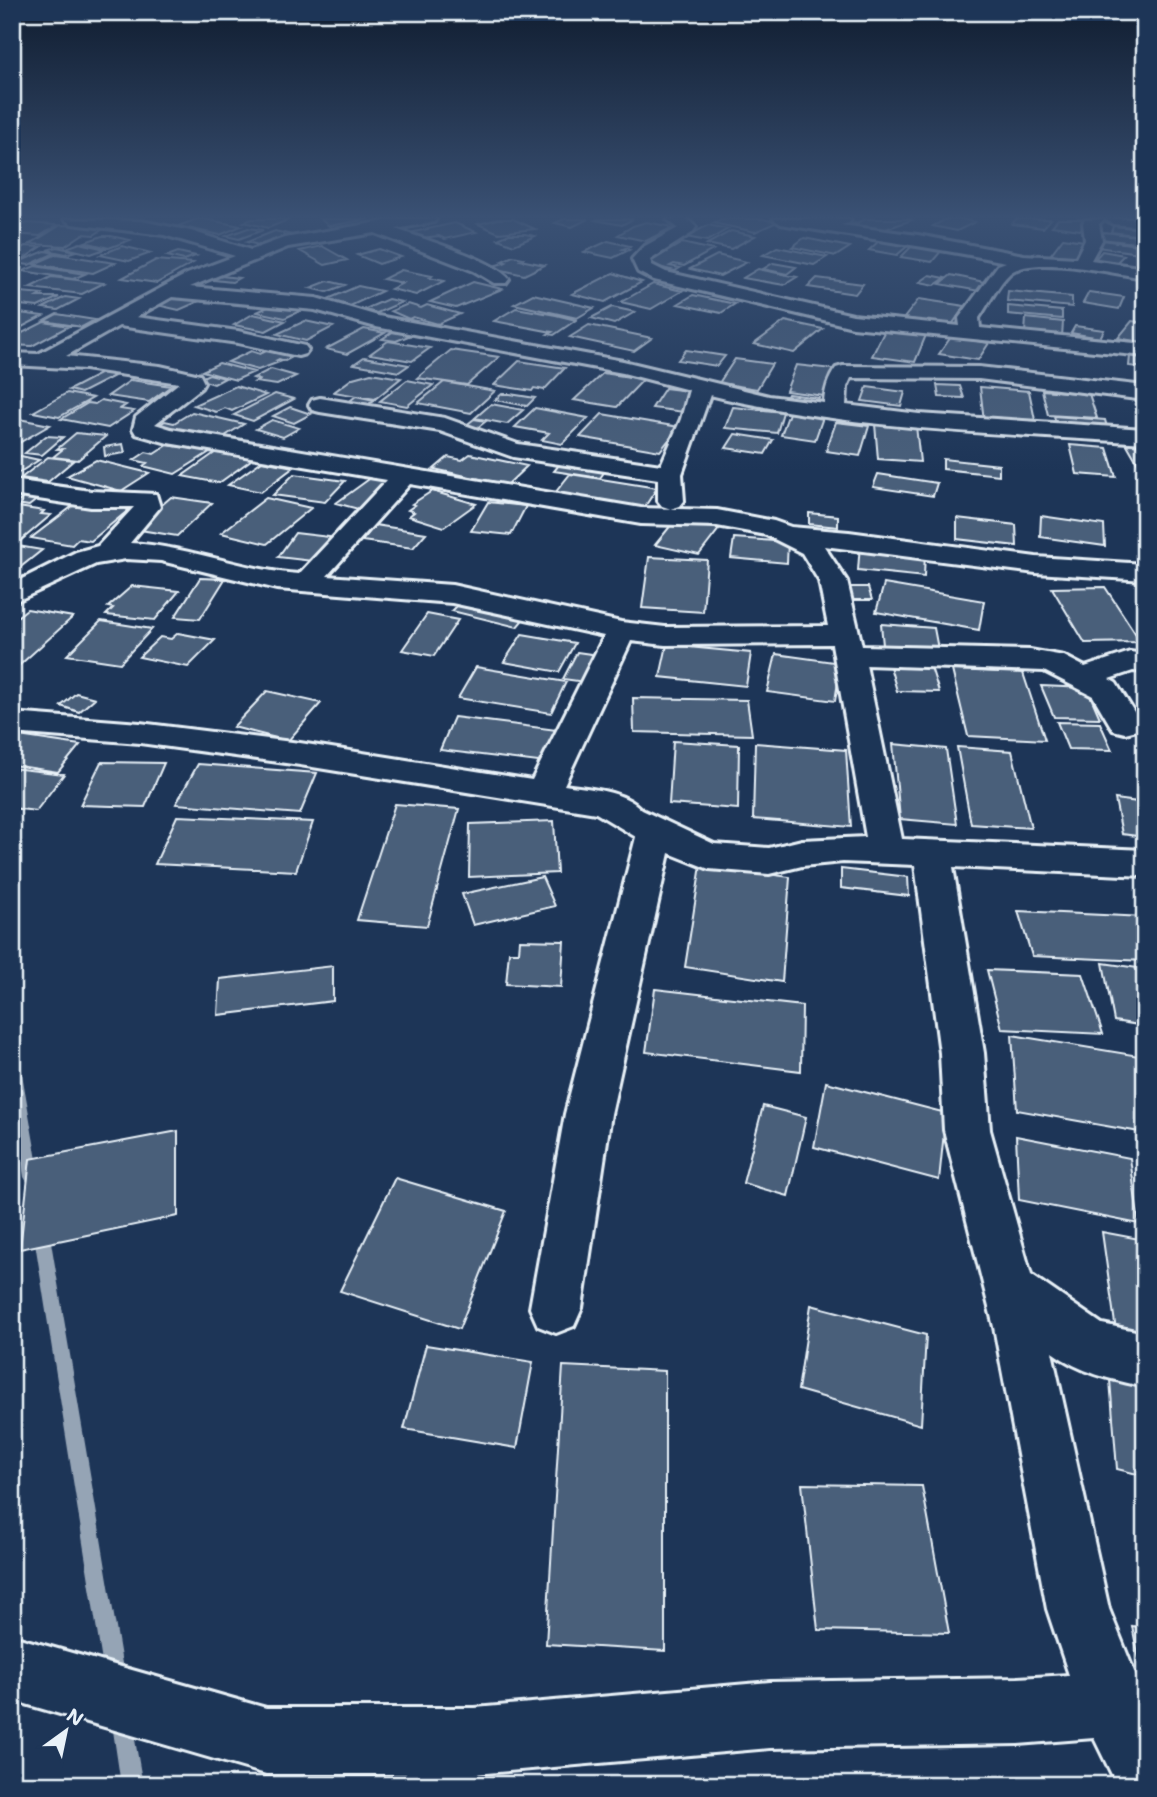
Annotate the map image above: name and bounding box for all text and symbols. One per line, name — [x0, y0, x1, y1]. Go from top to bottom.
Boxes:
north arrow — [32, 1696, 102, 1766]
text: N — [62, 1703, 88, 1732]

